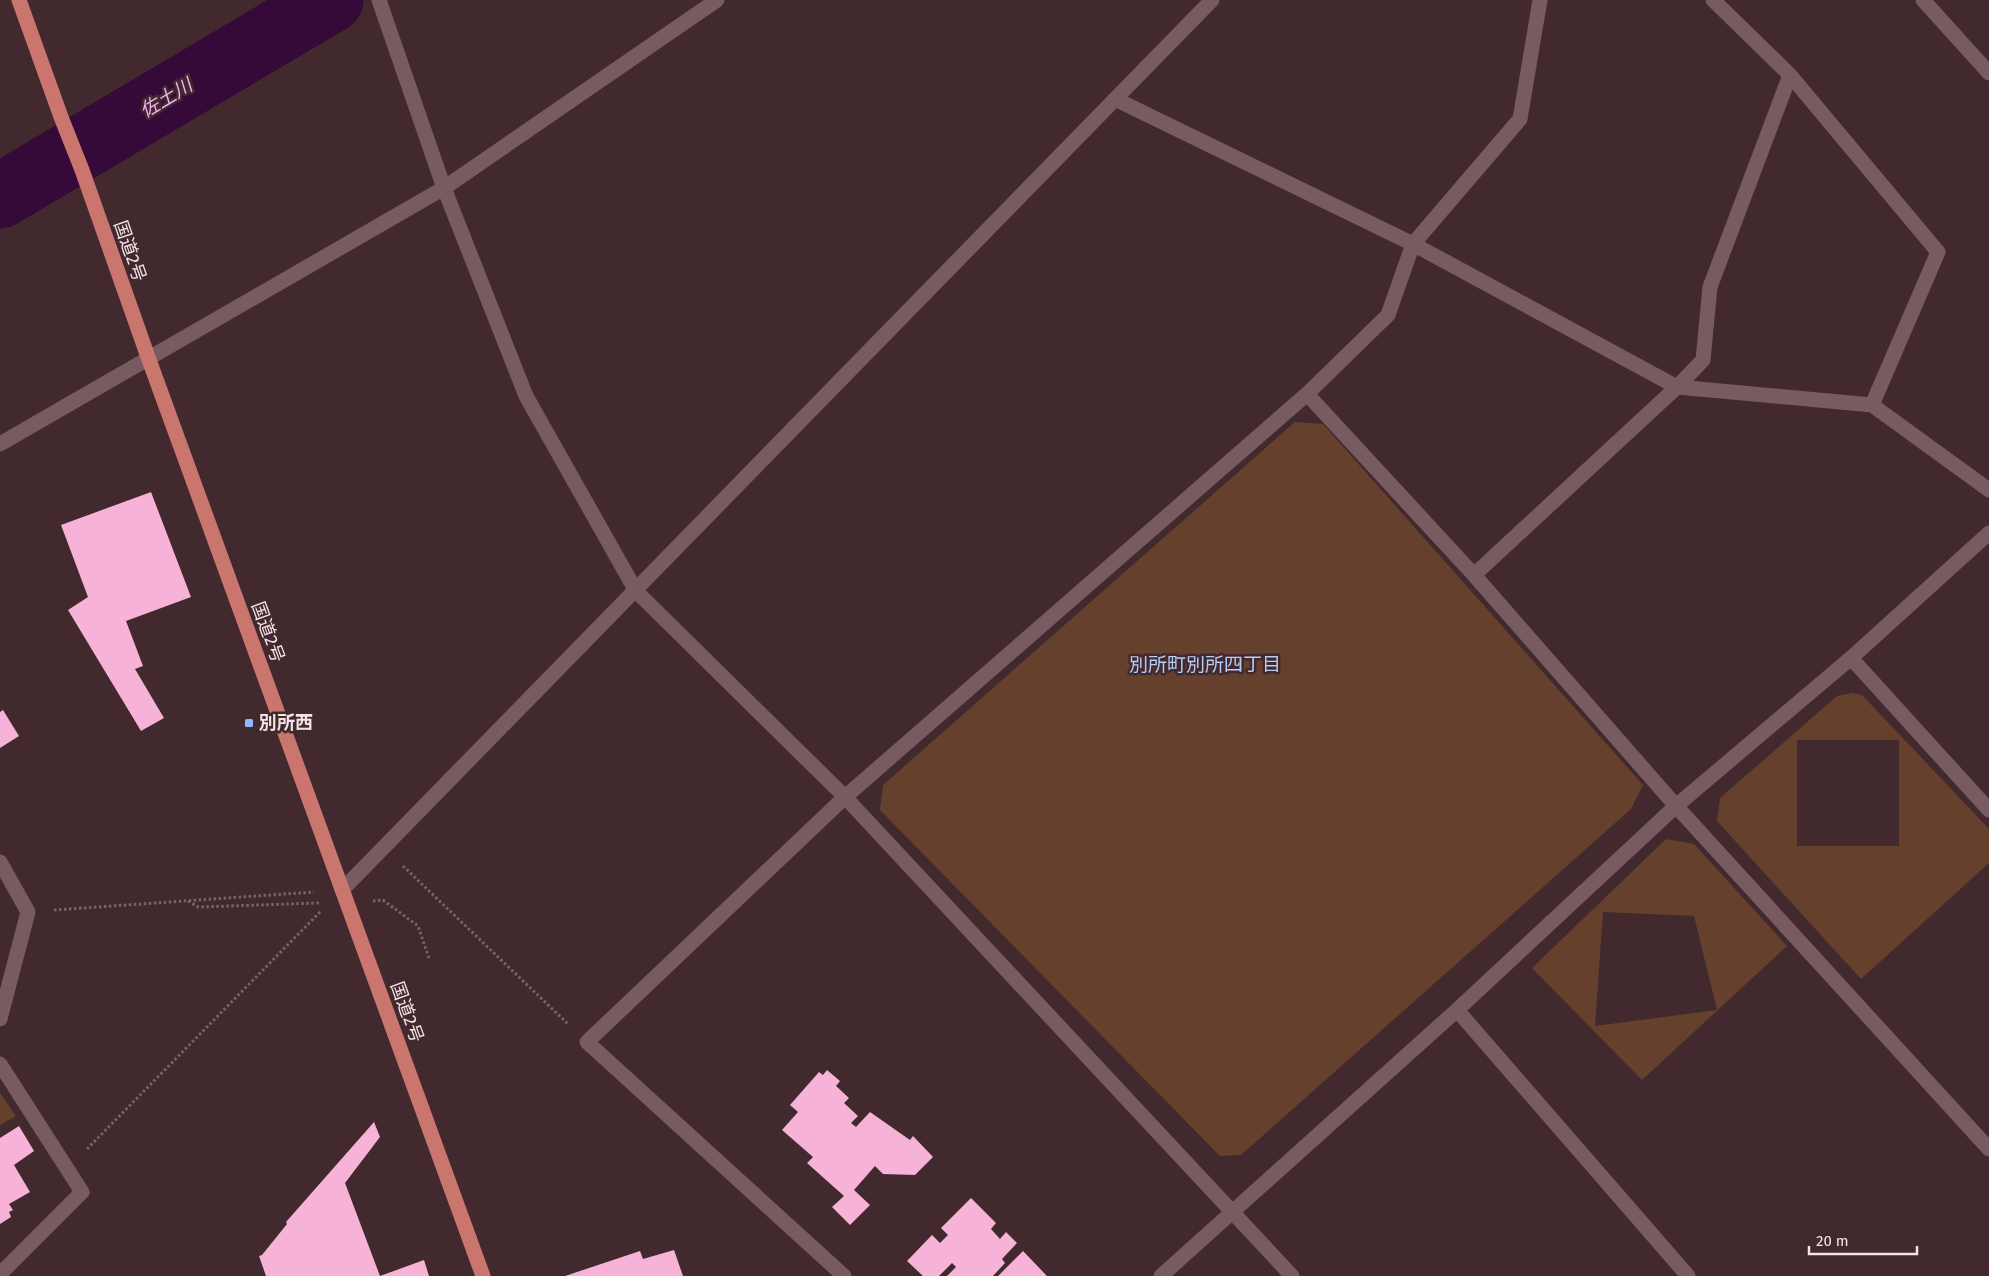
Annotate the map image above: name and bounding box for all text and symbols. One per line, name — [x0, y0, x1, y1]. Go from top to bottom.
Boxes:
water label: 佐土川 — [136, 72, 198, 123]
street label: 国道2号 — [109, 218, 151, 284]
street label: 国道2号 — [247, 599, 289, 665]
district label: 別所町別所四丁目 — [1129, 653, 1281, 676]
place label: 別所西 — [259, 712, 313, 734]
marker: 別所西 — [243, 717, 255, 729]
street label: 国道2号 — [386, 979, 428, 1045]
scale bar — [1809, 1224, 1916, 1256]
text: 20 m — [1816, 1232, 1849, 1250]

